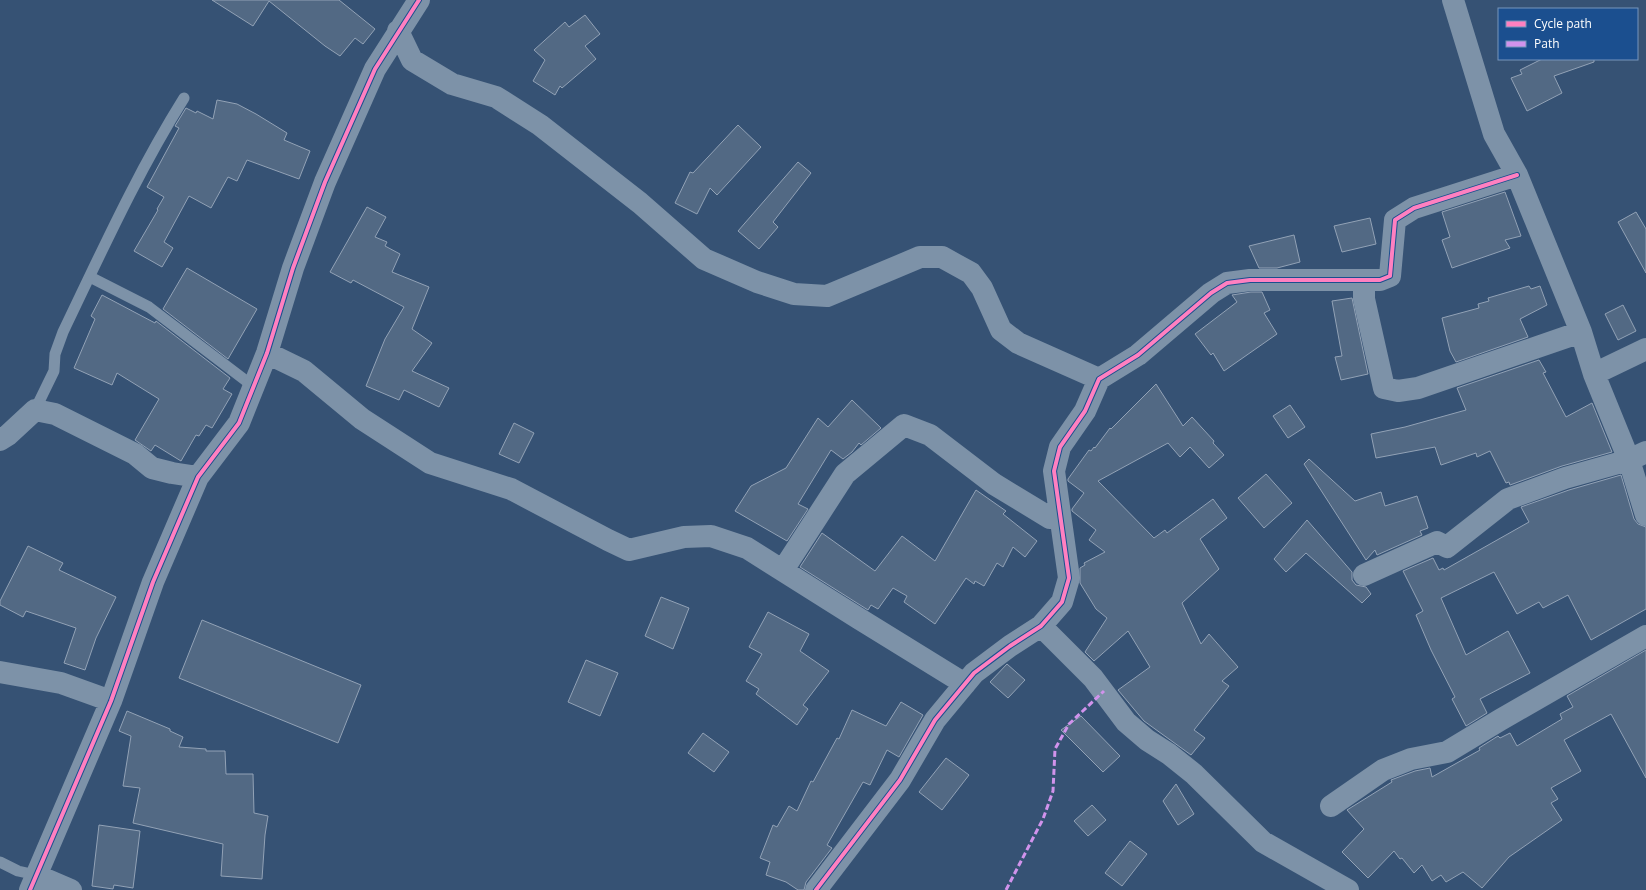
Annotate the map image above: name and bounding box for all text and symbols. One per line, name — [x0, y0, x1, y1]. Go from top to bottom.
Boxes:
legend — [1498, 8, 1638, 60]
text: Cycle path — [1534, 15, 1592, 32]
text: Path — [1534, 35, 1560, 52]

